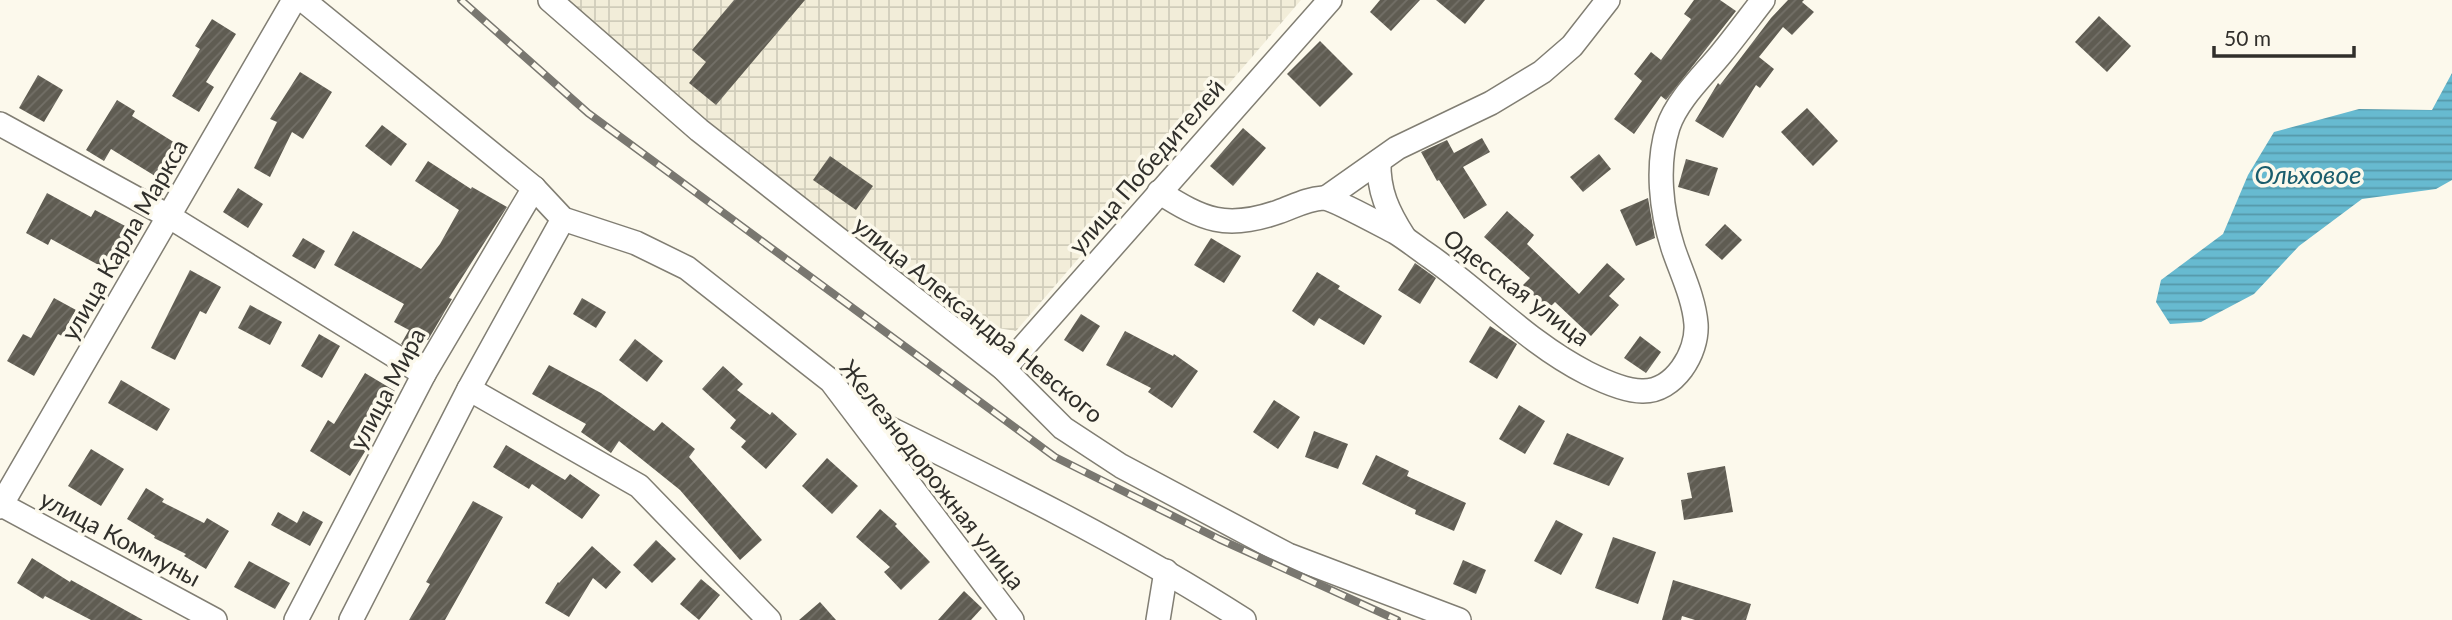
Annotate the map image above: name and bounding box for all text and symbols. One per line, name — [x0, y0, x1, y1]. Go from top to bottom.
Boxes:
scale bar — [2214, 14, 2354, 58]
text: 50 m — [2224, 25, 2271, 50]
street label: улица Победителей — [1062, 72, 1230, 260]
street label: улица Карла Маркса — [54, 134, 193, 345]
water label: Ольховое — [2254, 158, 2362, 190]
street label: улица Александра Невского — [848, 209, 1110, 428]
street label: Одесская улица — [1438, 222, 1596, 351]
street label: улица Мира — [343, 323, 431, 454]
street label: Железнодорожная улица — [834, 353, 1032, 595]
street label: улица Коммуны — [36, 483, 206, 592]

